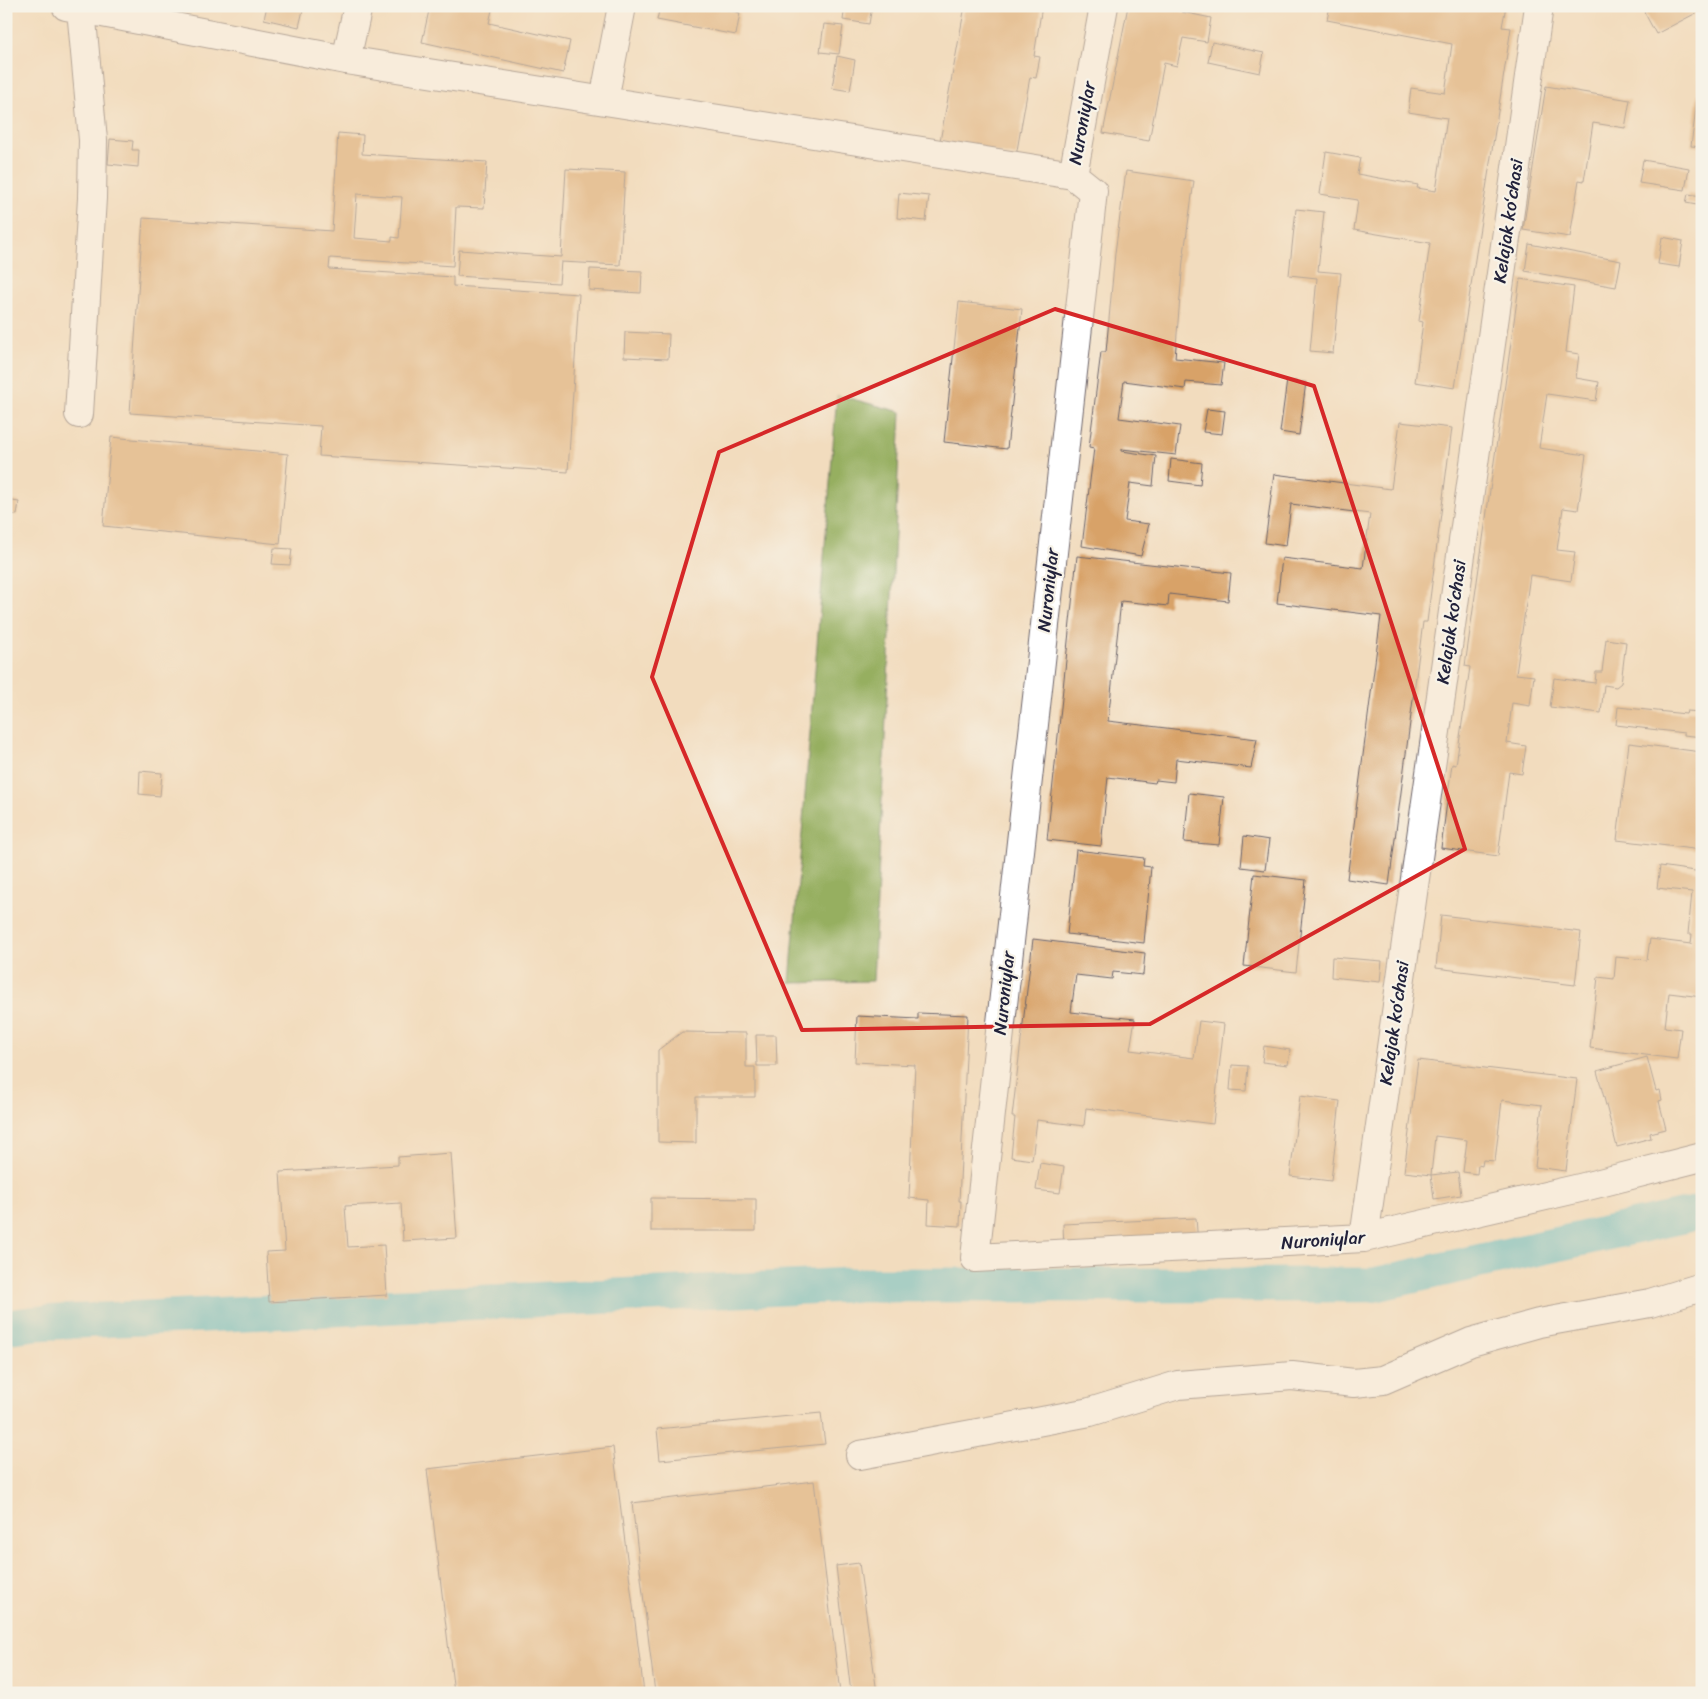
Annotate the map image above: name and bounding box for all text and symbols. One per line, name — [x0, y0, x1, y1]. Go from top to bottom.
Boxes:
street label: Nuroniylar — [1059, 77, 1105, 167]
street label: Kelajak koʻchasi — [1483, 156, 1533, 285]
street label: Nuroniylar — [1028, 545, 1068, 633]
street label: Kelajak koʻchasi — [1426, 557, 1476, 686]
street label: Nuroniylar — [984, 948, 1024, 1036]
street label: Kelajak koʻchasi — [1369, 958, 1419, 1087]
street label: Nuroniylar — [1280, 1221, 1368, 1259]

